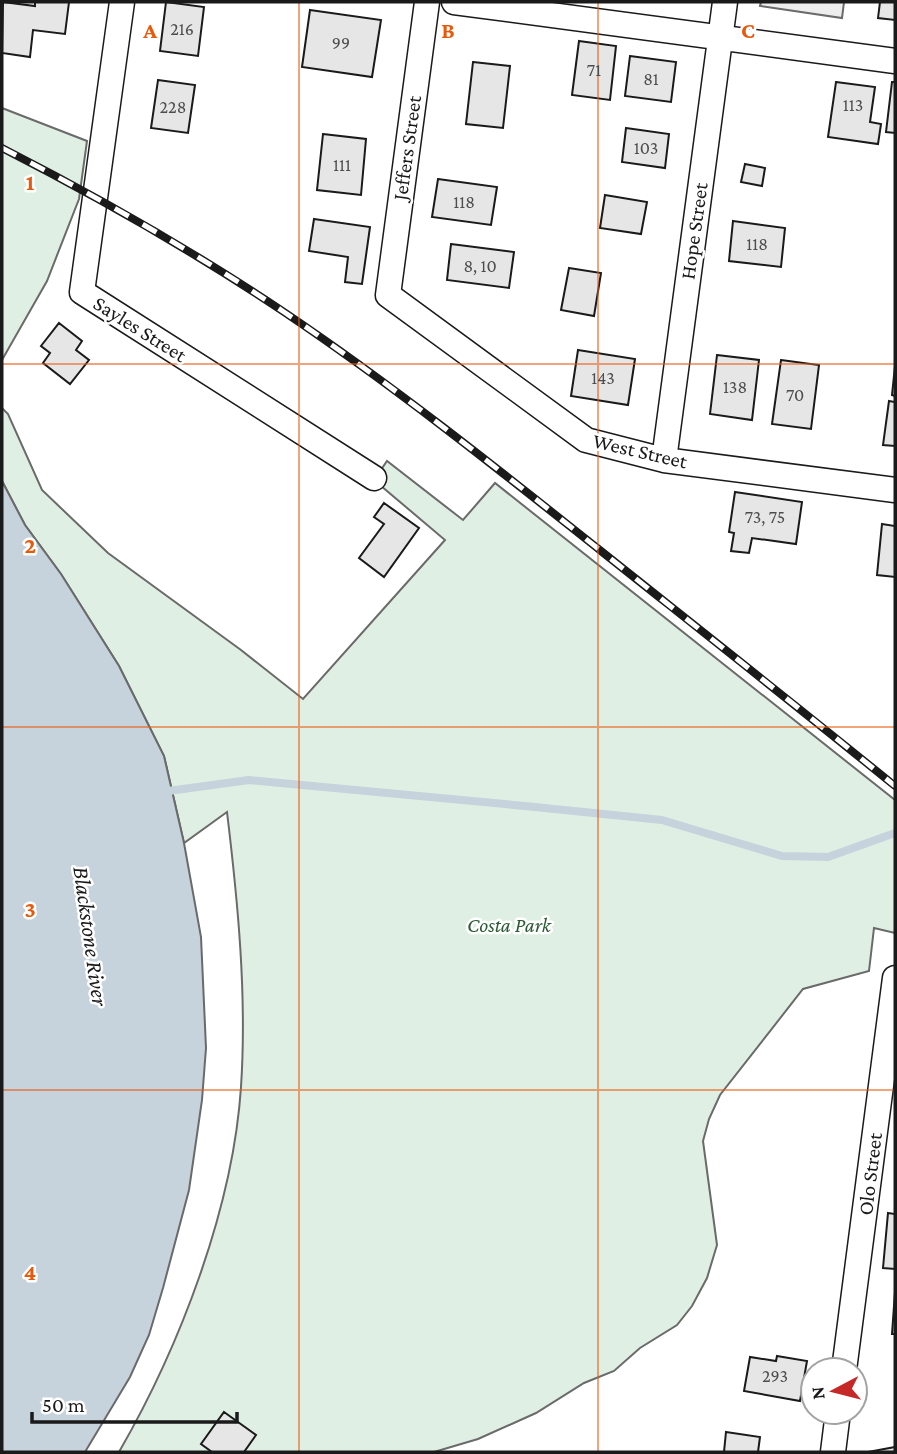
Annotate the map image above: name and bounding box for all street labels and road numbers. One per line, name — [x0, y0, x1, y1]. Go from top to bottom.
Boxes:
street label: Jeffers Street — [387, 93, 426, 204]
street label: Hope Street — [675, 180, 713, 281]
street label: Sayles Street — [89, 291, 192, 368]
street label: West Street — [591, 429, 690, 474]
street label: Olo Street — [853, 1130, 887, 1217]

